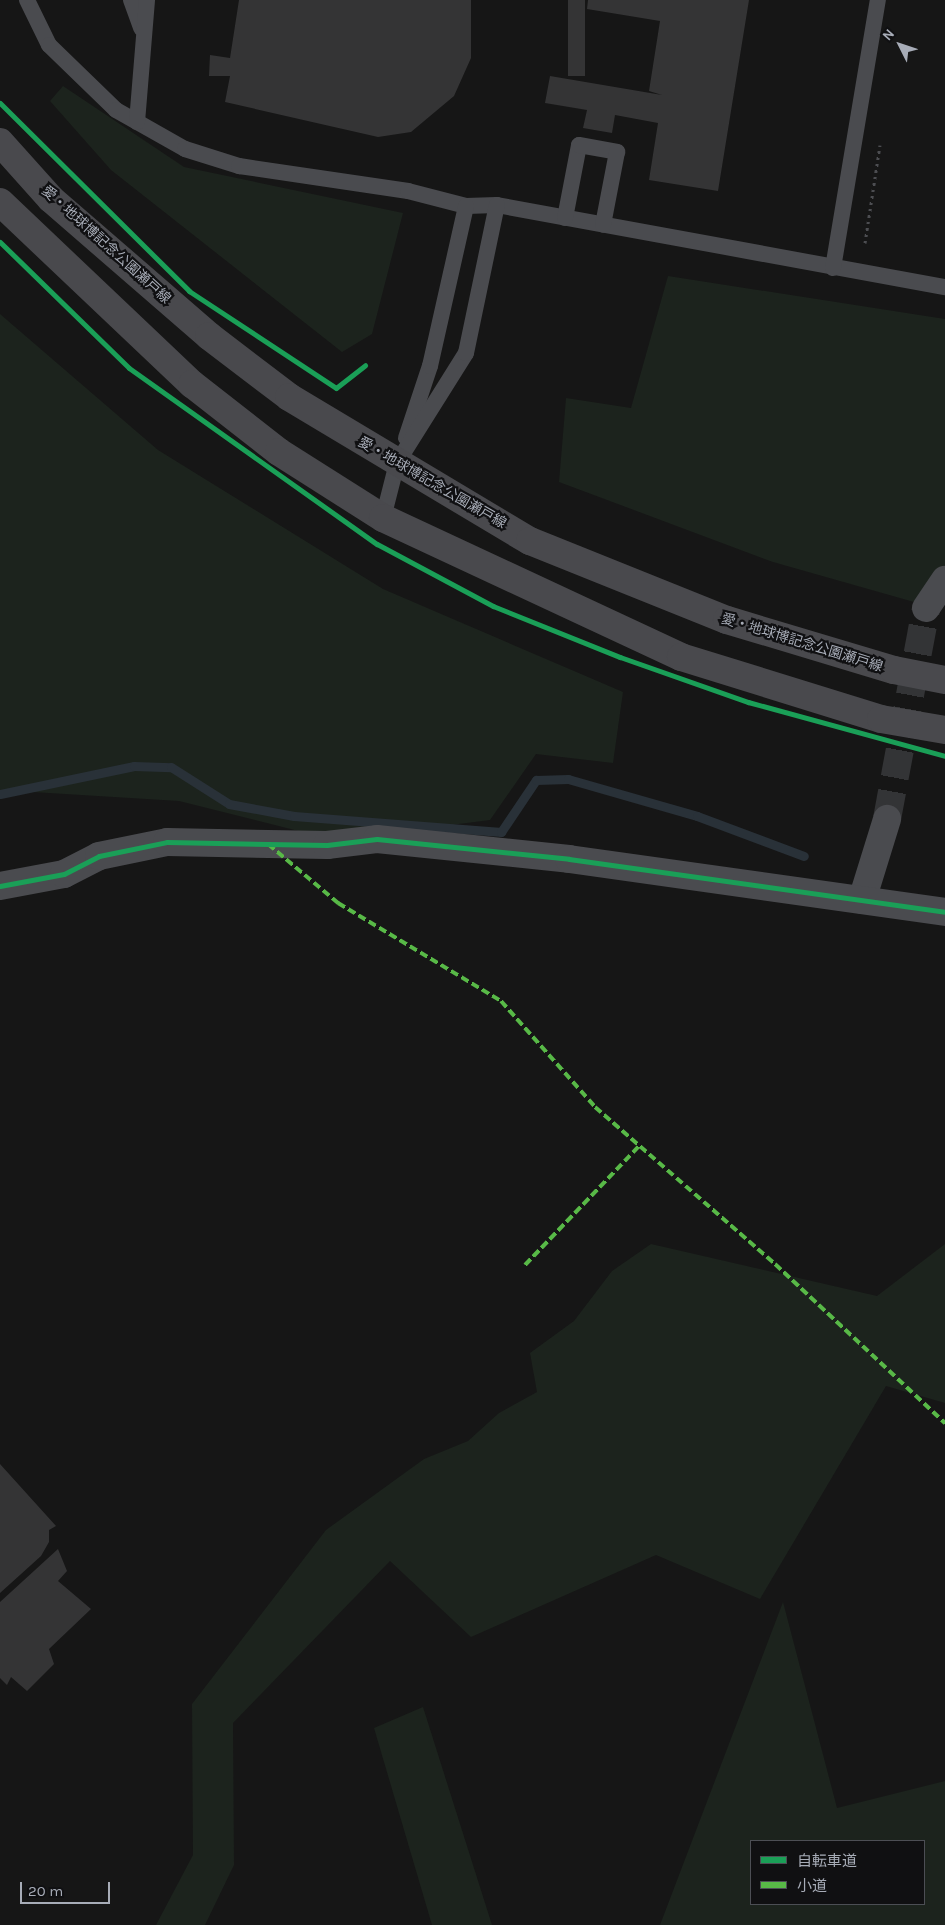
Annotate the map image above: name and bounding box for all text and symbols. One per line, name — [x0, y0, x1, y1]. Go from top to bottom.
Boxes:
north arrow — [875, 20, 925, 70]
text: N — [879, 25, 898, 44]
street label: 愛・地球博記念公園瀬戸線 — [38, 183, 174, 307]
street label: 愛・地球博記念公園瀬戸線 — [355, 434, 509, 532]
street label: 愛・地球博記念公園瀬戸線 — [719, 610, 885, 676]
legend — [750, 1840, 925, 1905]
text: 自転車道 — [797, 1852, 857, 1870]
scale bar — [22, 1872, 112, 1904]
text: 小道 — [797, 1877, 827, 1895]
text: 20 m — [28, 1882, 63, 1900]

